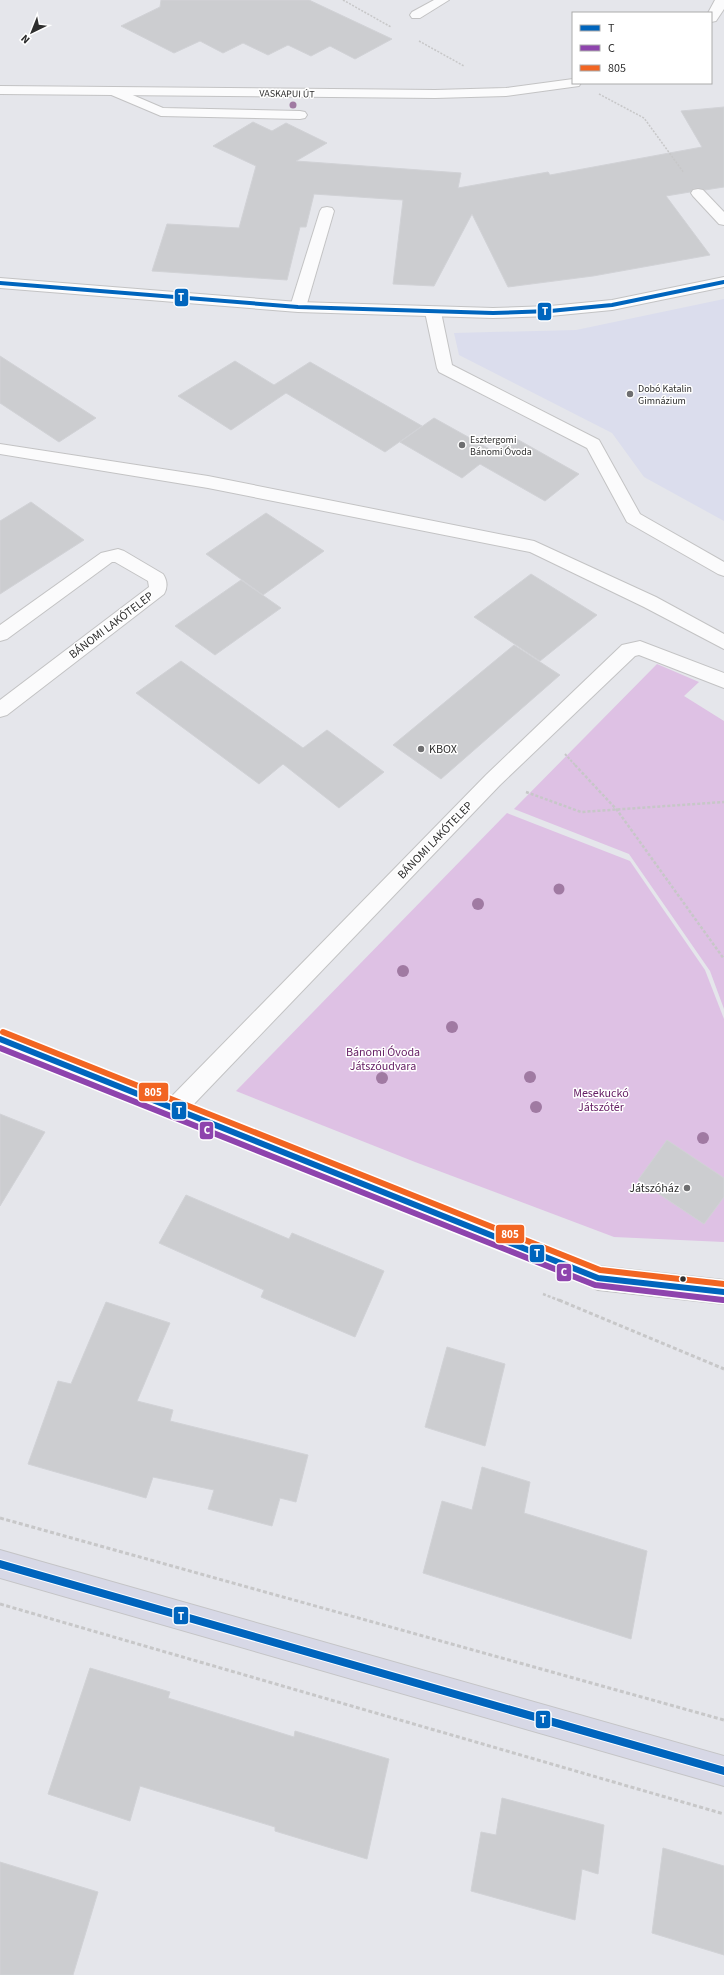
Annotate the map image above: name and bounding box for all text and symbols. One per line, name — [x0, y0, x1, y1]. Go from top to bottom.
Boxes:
north arrow — [12, 12, 52, 52]
legend — [572, 12, 712, 84]
text: T — [608, 20, 615, 37]
text: N — [18, 31, 33, 47]
text: C — [608, 40, 615, 57]
text: 805 — [608, 60, 626, 77]
street label: VASKAPUI ÚT — [259, 87, 315, 101]
line badge: T — [174, 288, 189, 307]
text: T — [178, 290, 184, 305]
line badge: T — [537, 302, 552, 321]
text: T — [542, 304, 548, 319]
place label: Dobó Katalin Gimnázium — [638, 382, 692, 408]
marker: Dobó Katalin Gimnázium — [625, 389, 635, 399]
place label: Esztergomi Bánomi Óvoda — [470, 433, 532, 459]
marker: Esztergomi Bánomi Óvoda — [457, 440, 467, 450]
street label: BÁNOMI LAKÓTELEP — [65, 588, 157, 663]
place label: KBOX — [429, 741, 457, 758]
marker: KBOX — [416, 744, 426, 754]
street label: BÁNOMI LAKÓTELEP — [394, 798, 477, 883]
park label: Bánomi Óvoda Játszóudvara — [346, 1044, 420, 1075]
line badge: 805 — [138, 1082, 169, 1102]
text: 805 — [144, 1085, 162, 1100]
park label: Mesekuckó Játszótér — [573, 1085, 629, 1116]
line badge: T — [171, 1101, 187, 1120]
text: T — [176, 1103, 182, 1118]
line badge: C — [199, 1121, 214, 1140]
text: C — [204, 1123, 211, 1138]
place label: Játszóház — [629, 1180, 679, 1197]
marker: Játszóház — [682, 1183, 692, 1193]
line badge: 805 — [495, 1224, 525, 1244]
text: 805 — [501, 1227, 519, 1242]
line badge: T — [529, 1244, 545, 1263]
text: T — [534, 1246, 540, 1261]
line badge: C — [556, 1263, 572, 1282]
text: C — [561, 1265, 568, 1280]
unlabelled marker — [678, 1274, 688, 1284]
line badge: T — [173, 1606, 189, 1625]
text: T — [178, 1609, 184, 1624]
line badge: T — [535, 1710, 551, 1729]
text: T — [540, 1712, 546, 1727]

